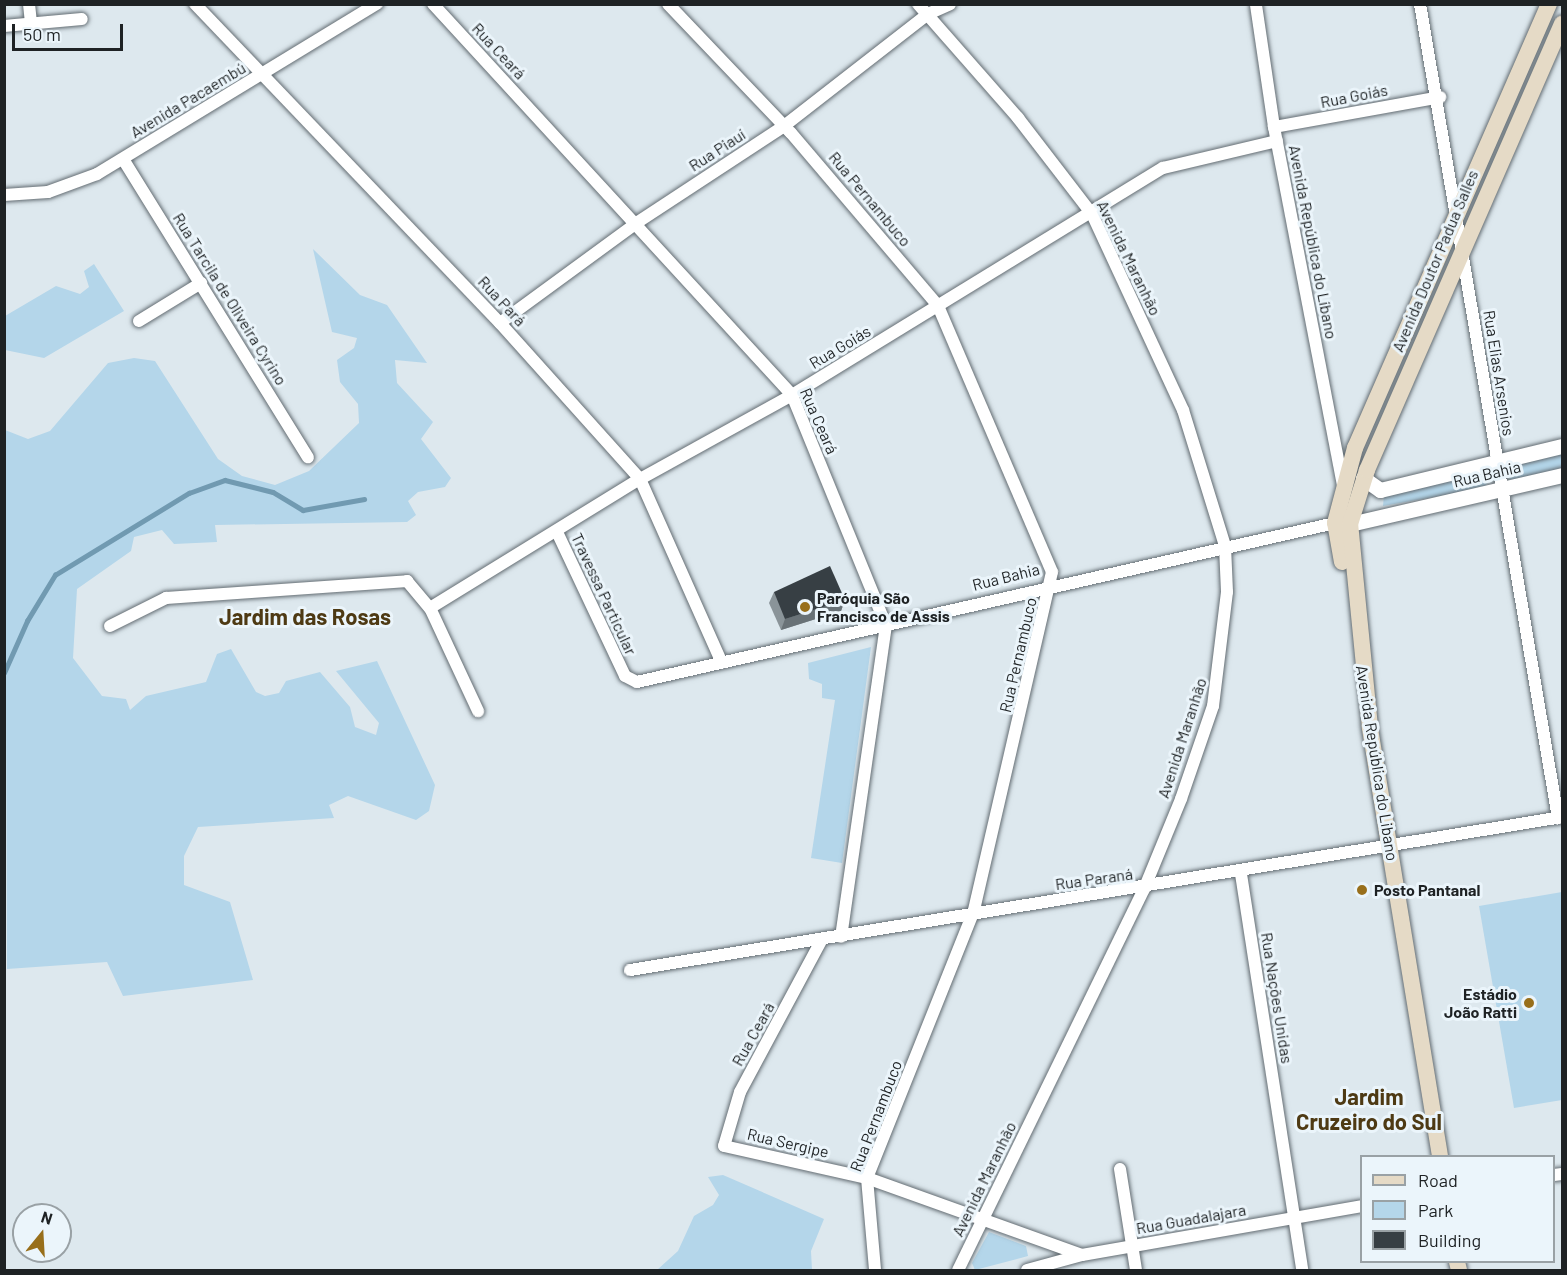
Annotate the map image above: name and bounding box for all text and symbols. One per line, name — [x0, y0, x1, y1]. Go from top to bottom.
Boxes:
scale bar — [15, 12, 126, 50]
street label: Rua Ceará — [468, 19, 530, 83]
text: 50 m — [23, 23, 61, 45]
street label: Avenida Pacaembú — [127, 58, 249, 142]
street label: Rua Goiás — [1319, 80, 1389, 112]
street label: Rua Piauí — [685, 125, 749, 175]
street label: Avenida República do Líbano — [1285, 143, 1341, 341]
street label: Rua Pernambuco — [825, 148, 915, 250]
street label: Avenida Doutor Padua Salles — [1388, 167, 1482, 355]
street label: Avenida Maranhão — [1093, 197, 1165, 319]
street label: Rua Tarcila de Oliveira Cyrino — [169, 209, 291, 389]
street label: Rua Pará — [474, 272, 530, 330]
street label: Rua Elias Arsenios — [1480, 309, 1518, 437]
street label: Rua Goiás — [806, 321, 874, 373]
street label: Rua Ceará — [796, 385, 842, 457]
street label: Rua Bahia — [1451, 457, 1523, 491]
street label: Travessa Particular — [567, 530, 641, 658]
street label: Rua Bahia — [970, 559, 1042, 595]
place label: Paróquia São Francisco de Assis — [817, 588, 950, 626]
street label: Rua Pernambuco — [995, 596, 1041, 714]
marker: Paróquia São Francisco de Assis — [798, 600, 812, 614]
district label: Jardim das Rosas — [219, 604, 391, 630]
street label: Avenida República do Libano — [1352, 664, 1402, 862]
street label: Avenida Maranhão — [1153, 675, 1211, 801]
street label: Rua Paraná — [1054, 864, 1134, 894]
place label: Posto Pantanal — [1374, 880, 1480, 900]
marker: Posto Pantanal — [1355, 883, 1369, 897]
street label: Rua Nações Unidas — [1257, 931, 1297, 1065]
place label: Estádio João Ratti — [1444, 984, 1517, 1022]
marker: Estádio João Ratti — [1522, 996, 1536, 1010]
street label: Rua Ceará — [728, 999, 778, 1069]
street label: Rua Pernambuco — [846, 1058, 906, 1174]
district label: Jardim Cruzeiro do Sul — [1296, 1083, 1442, 1134]
street label: Avenida Maranhão — [948, 1118, 1020, 1240]
street label: Rua Sergipe — [745, 1124, 831, 1162]
legend — [1360, 1155, 1555, 1263]
text: Road — [1418, 1169, 1458, 1191]
text: Park — [1418, 1199, 1453, 1221]
street label: Rua Guadalajara — [1135, 1200, 1247, 1238]
north arrow — [12, 1203, 72, 1263]
text: N — [39, 1207, 55, 1228]
text: Building — [1418, 1229, 1481, 1251]

